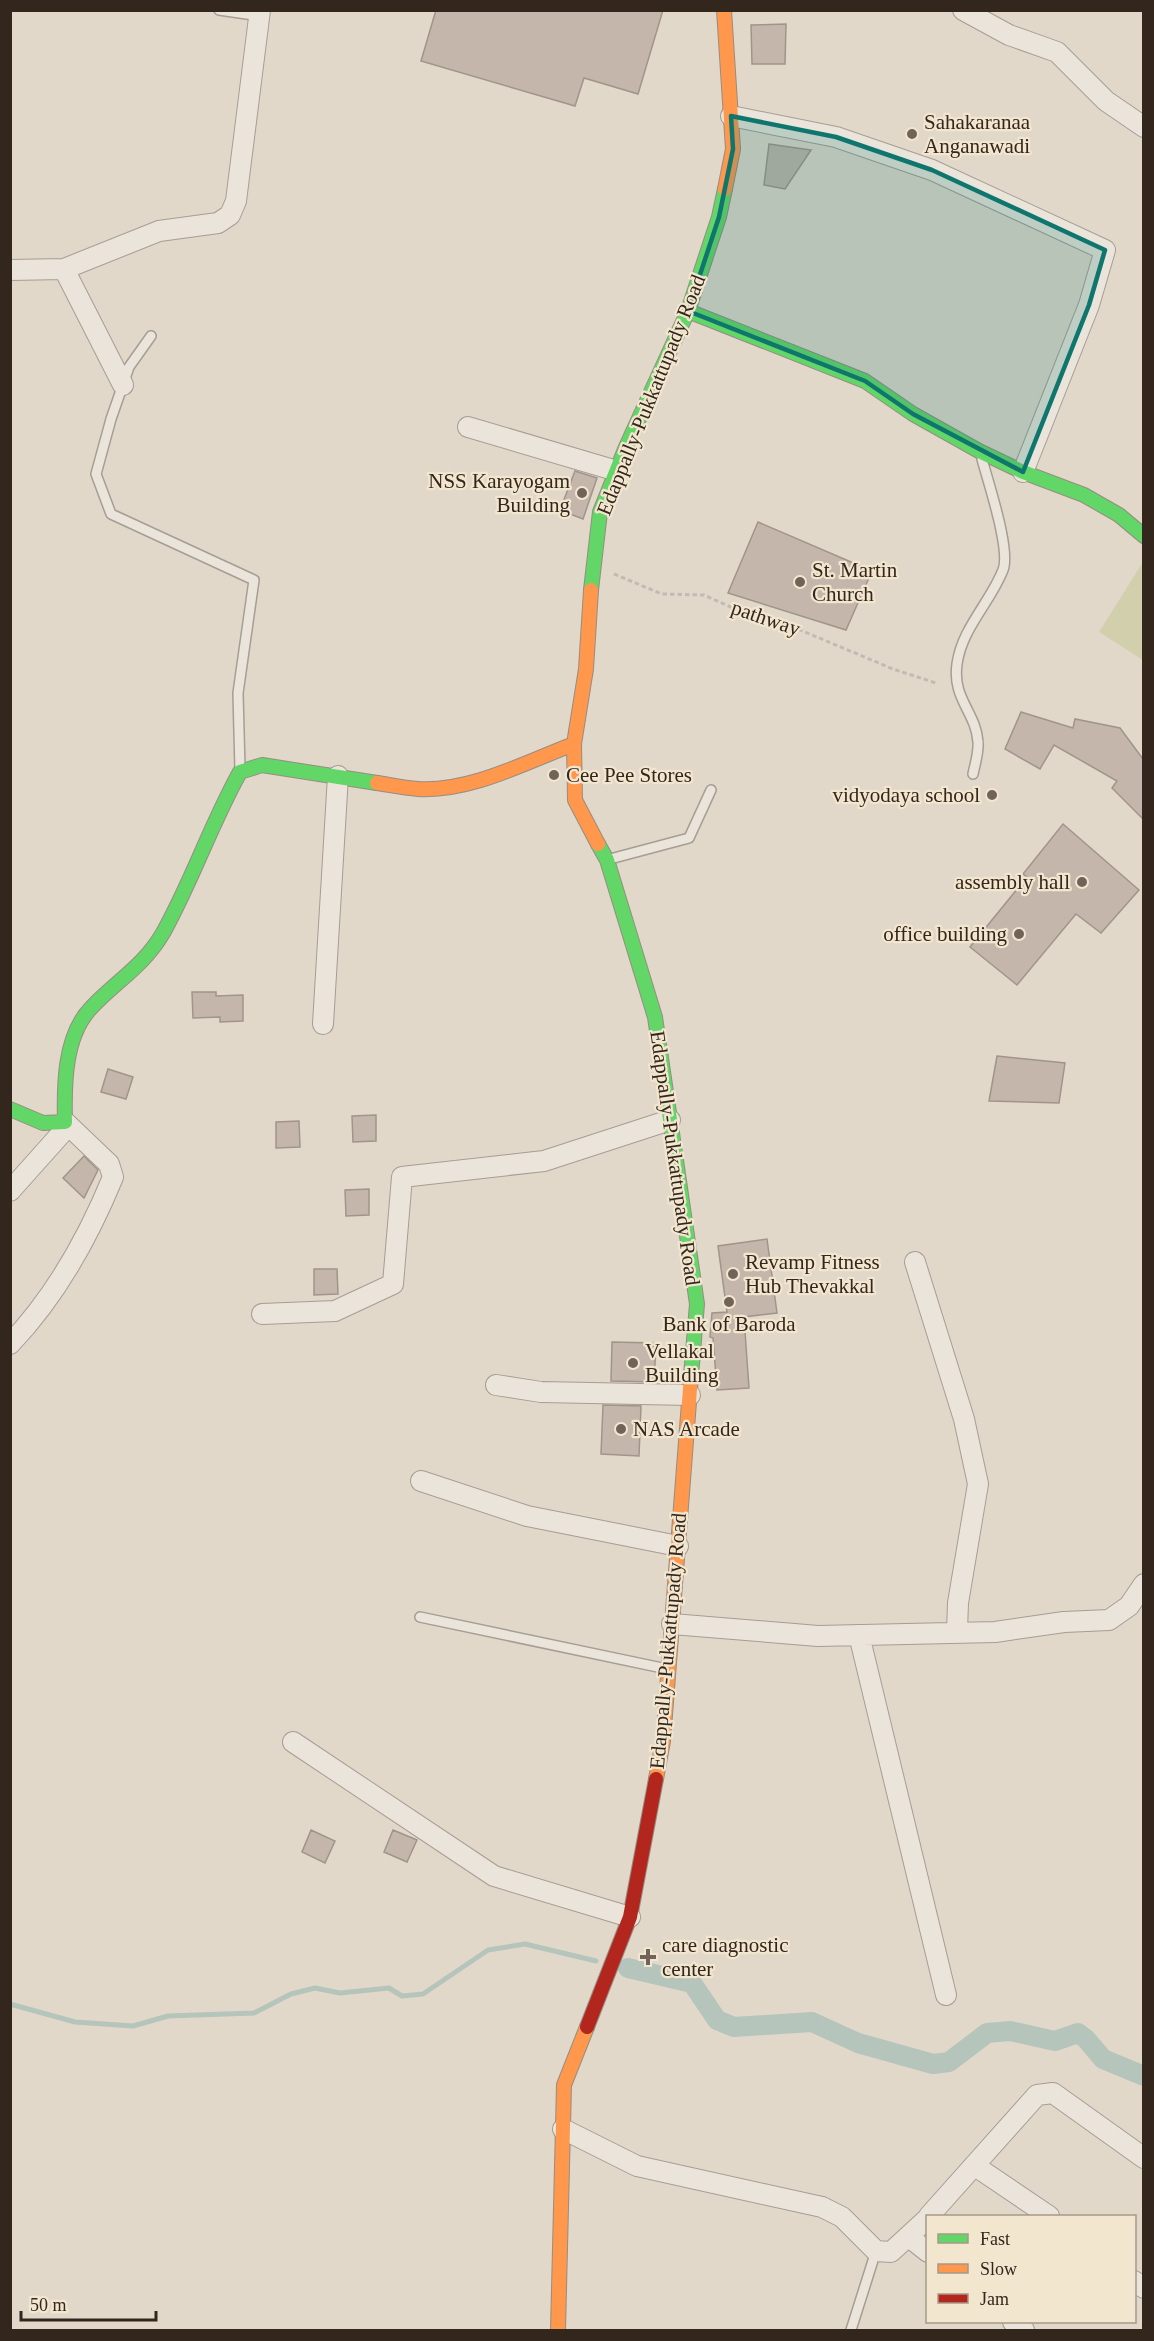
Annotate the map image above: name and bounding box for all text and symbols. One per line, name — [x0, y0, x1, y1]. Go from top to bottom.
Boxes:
place label: Sahakaranaa Anganawadi — [924, 110, 1031, 158]
marker: Sahakaranaa Anganawadi — [905, 127, 919, 141]
street label: Edappally-Pukkattupady Road — [592, 271, 710, 519]
place label: NSS Karayogam Building — [428, 469, 570, 517]
marker: NSS Karayogam Building — [575, 486, 589, 500]
place label: St. Martin Church — [812, 558, 898, 606]
marker: St. Martin Church — [793, 575, 807, 589]
street label: pathway — [728, 595, 804, 641]
place label: Cee Pee Stores — [566, 763, 692, 787]
marker: Cee Pee Stores — [547, 768, 561, 782]
place label: vidyodaya school — [832, 783, 980, 807]
marker: vidyodaya school — [985, 788, 999, 802]
place label: assembly hall — [955, 870, 1070, 894]
marker: assembly hall — [1075, 875, 1089, 889]
place label: office building — [883, 922, 1007, 946]
marker: office building — [1012, 927, 1026, 941]
street label: Edappally-Pukkattupady Road — [645, 1029, 705, 1288]
place label: Revamp Fitness Hub Thevakkal — [745, 1250, 880, 1298]
marker: Revamp Fitness Hub Thevakkal — [726, 1267, 740, 1281]
marker: Bank of Baroda — [722, 1295, 736, 1309]
place label: Bank of Baroda — [663, 1312, 796, 1336]
place label: Vellakal Building — [645, 1339, 719, 1387]
marker: Vellakal Building — [626, 1356, 640, 1370]
place label: NAS Arcade — [633, 1417, 740, 1441]
marker: NAS Arcade — [614, 1422, 628, 1436]
street label: Edappally-Pukkattupady Road — [645, 1511, 691, 1770]
place label: care diagnostic center — [662, 1933, 789, 1981]
marker: care diagnostic center — [639, 1948, 657, 1966]
legend — [926, 2215, 1136, 2323]
text: Fast — [980, 2229, 1010, 2249]
text: Slow — [980, 2259, 1017, 2279]
scale bar — [21, 2284, 156, 2322]
text: Jam — [980, 2289, 1009, 2309]
text: 50 m — [30, 2295, 67, 2315]

